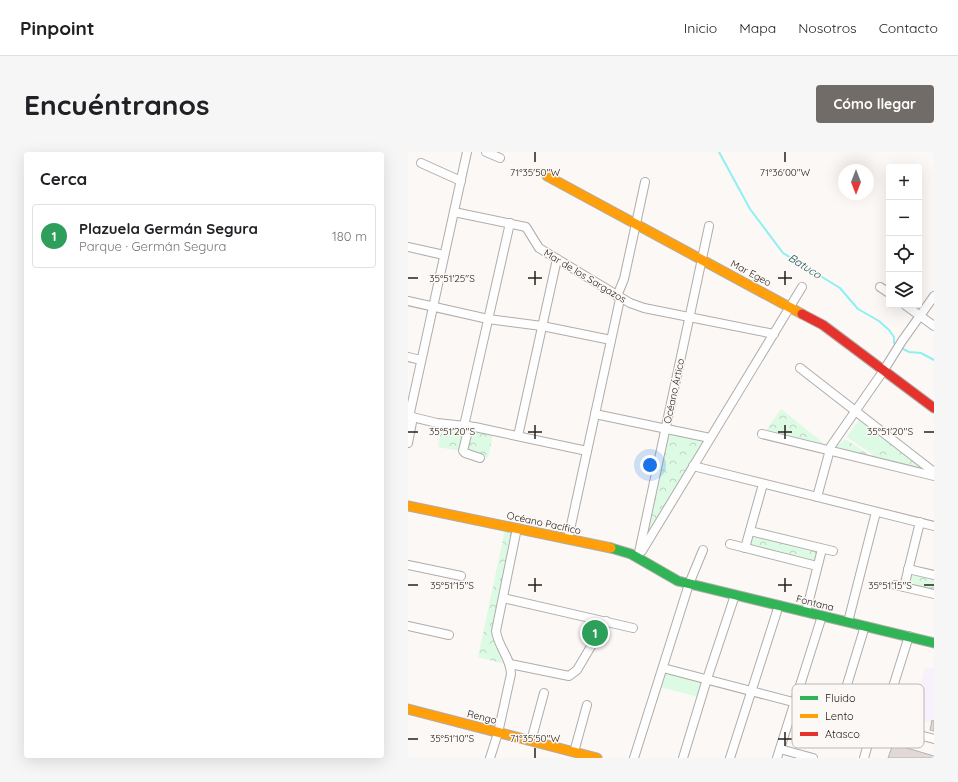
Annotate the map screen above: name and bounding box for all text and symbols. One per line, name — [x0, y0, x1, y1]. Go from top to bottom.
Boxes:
text: Pinpoint — [20, 16, 95, 40]
text: Inicio — [684, 19, 717, 37]
text: Mapa — [739, 19, 776, 37]
text: Nosotros — [798, 19, 857, 37]
text: Contacto — [879, 19, 938, 37]
button: Cómo llegar — [816, 85, 934, 123]
text: Encuéntranos — [24, 87, 209, 122]
north arrow — [838, 164, 874, 200]
map controls — [886, 164, 922, 308]
button: + — [886, 164, 922, 200]
text: 71°35'50"W — [510, 166, 560, 179]
text: 71°36'00"W — [760, 166, 811, 179]
text: Cerca — [40, 168, 87, 189]
button: − — [886, 200, 922, 236]
text: Plazuela Germán Segura — [79, 219, 258, 238]
text: 1 — [51, 228, 57, 244]
text: 180 m — [332, 228, 367, 244]
button: locate — [886, 236, 922, 272]
text: Parque · Germán Segura — [79, 238, 226, 254]
street label: Mar de los Sargazos — [541, 246, 629, 306]
water label: Batuco — [786, 250, 825, 282]
street label: Mar Egeo — [728, 257, 774, 289]
text: 35°51'25"S — [429, 272, 475, 285]
button: layers — [886, 272, 922, 308]
street label: Océano Ártico — [661, 357, 687, 425]
text: 35°51'20"S — [429, 425, 475, 438]
text: 35°51'20"S — [867, 425, 913, 438]
your location — [640, 455, 660, 475]
street label: Océano Pacífico — [506, 509, 582, 537]
text: 35°51'15"S — [430, 579, 474, 592]
text: 35°51'15"S — [868, 579, 912, 592]
street label: Fontana — [795, 592, 835, 614]
pin: 1 — [582, 618, 608, 648]
legend — [792, 684, 924, 748]
text: Fluido — [825, 691, 856, 705]
street label: Rengo — [466, 707, 498, 727]
text: Lento — [825, 709, 854, 723]
text: Atasco — [825, 727, 860, 741]
text: 35°51'10"S — [430, 732, 474, 745]
text: 71°35'50"W — [510, 732, 560, 745]

